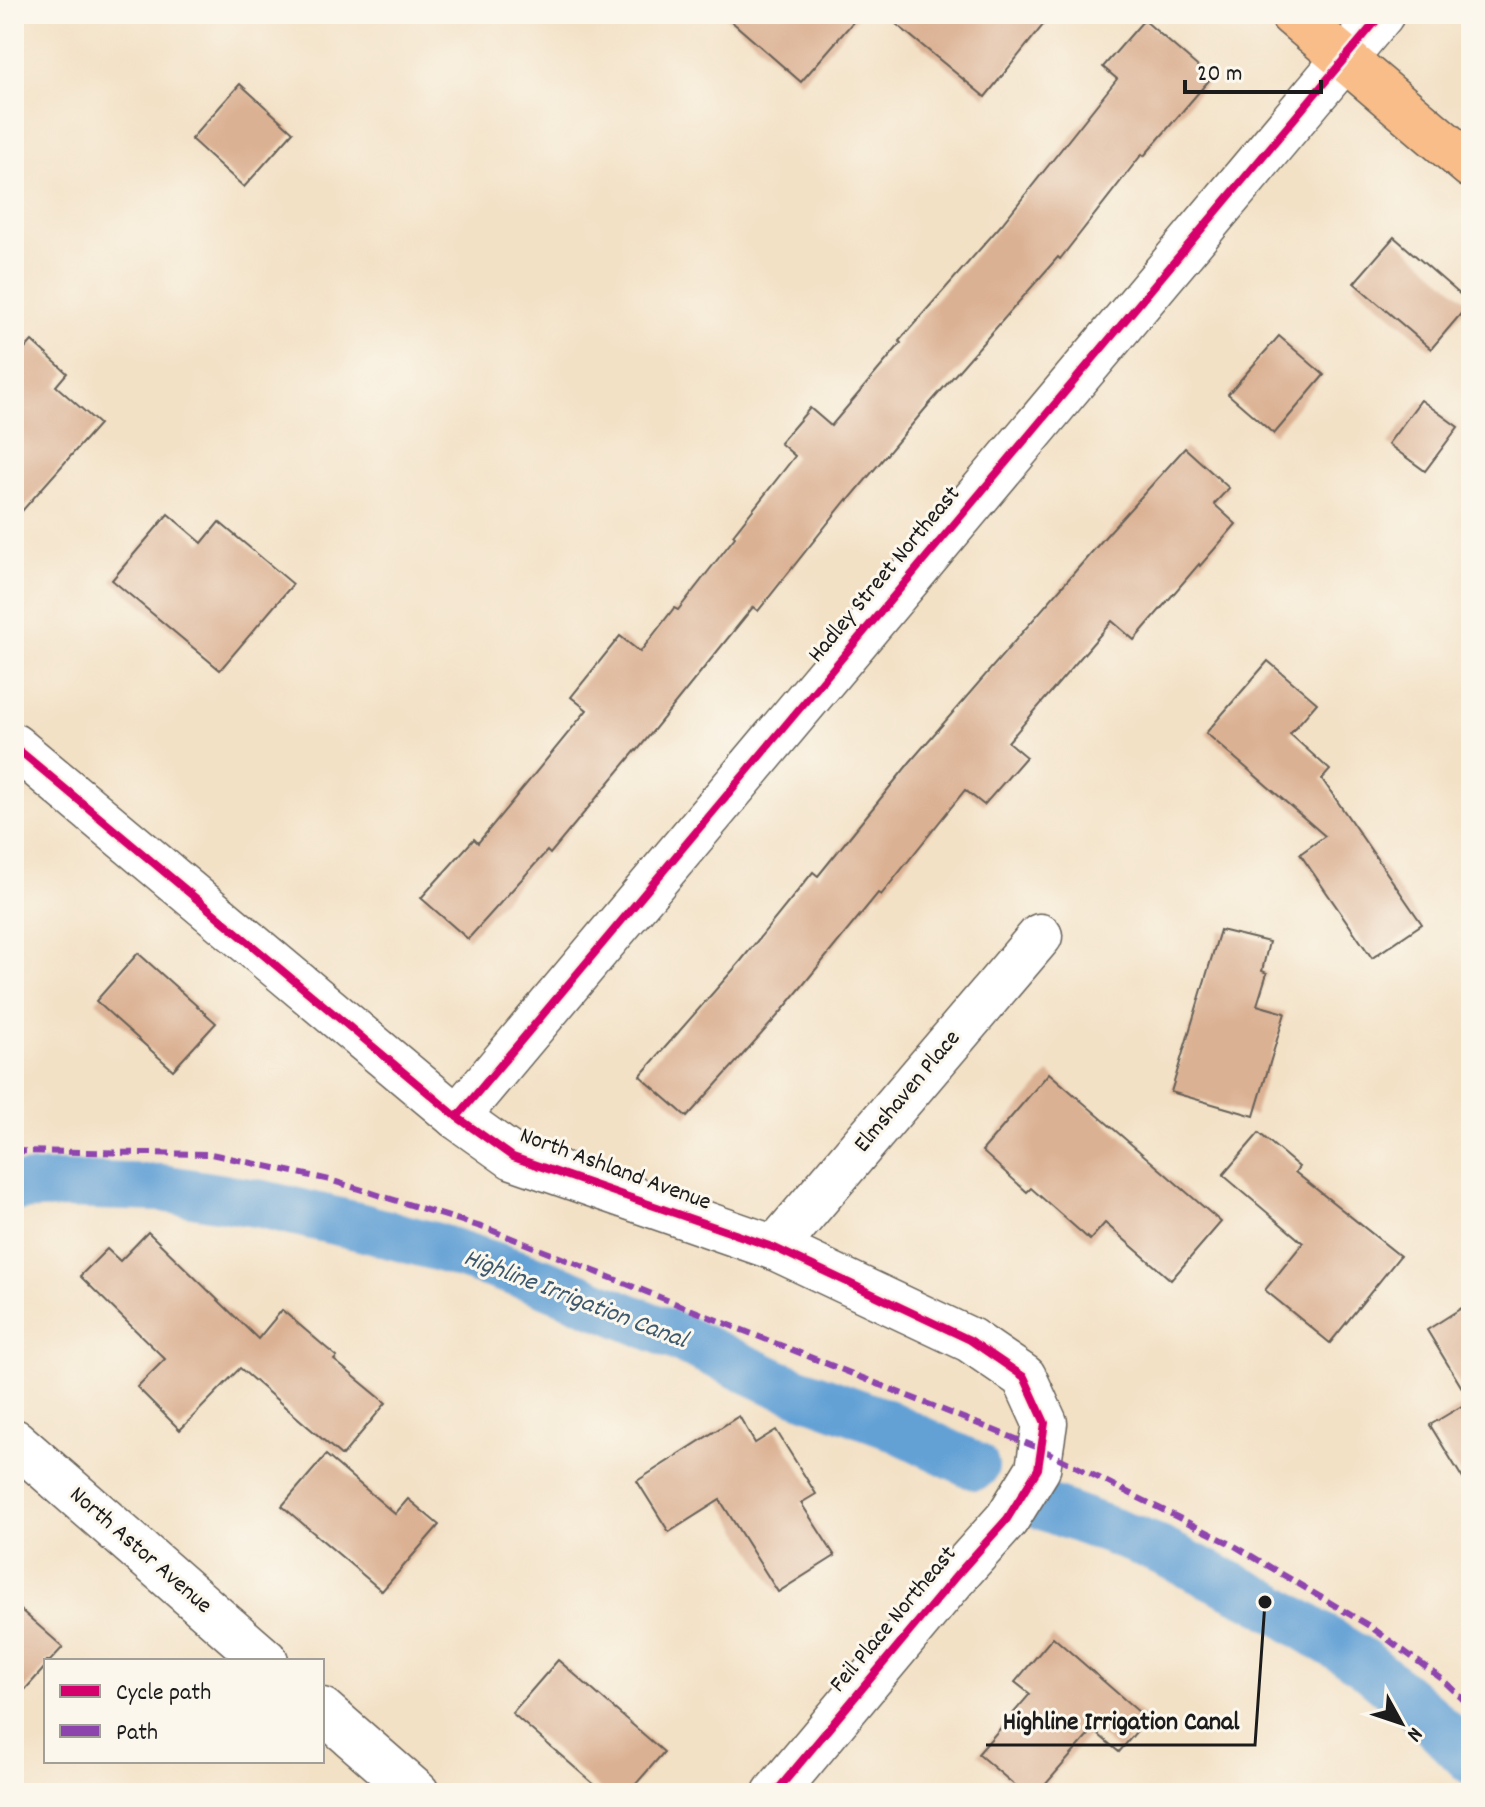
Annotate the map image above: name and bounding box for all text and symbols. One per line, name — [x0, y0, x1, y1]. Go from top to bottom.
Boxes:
scale bar — [1185, 44, 1321, 94]
text: 20 m — [1197, 58, 1243, 92]
street label: Hadley Street Northeast — [801, 479, 970, 671]
street label: Elmshaven Place — [847, 1023, 969, 1161]
street label: North Ashland Avenue — [515, 1120, 715, 1220]
water label: Highline Irrigation Canal — [458, 1240, 694, 1360]
street label: North Astor Avenue — [61, 1479, 219, 1623]
street label: Feil Place Northeast — [822, 1539, 966, 1701]
legend — [44, 1659, 324, 1763]
text: Cycle path — [116, 1677, 211, 1711]
north arrow — [1361, 1683, 1441, 1763]
callout: Highline Irrigation Canal — [986, 1695, 1255, 1745]
text: Highline Irrigation Canal — [1003, 1705, 1240, 1742]
text: Path — [116, 1717, 158, 1751]
text: N — [1398, 1719, 1429, 1748]

